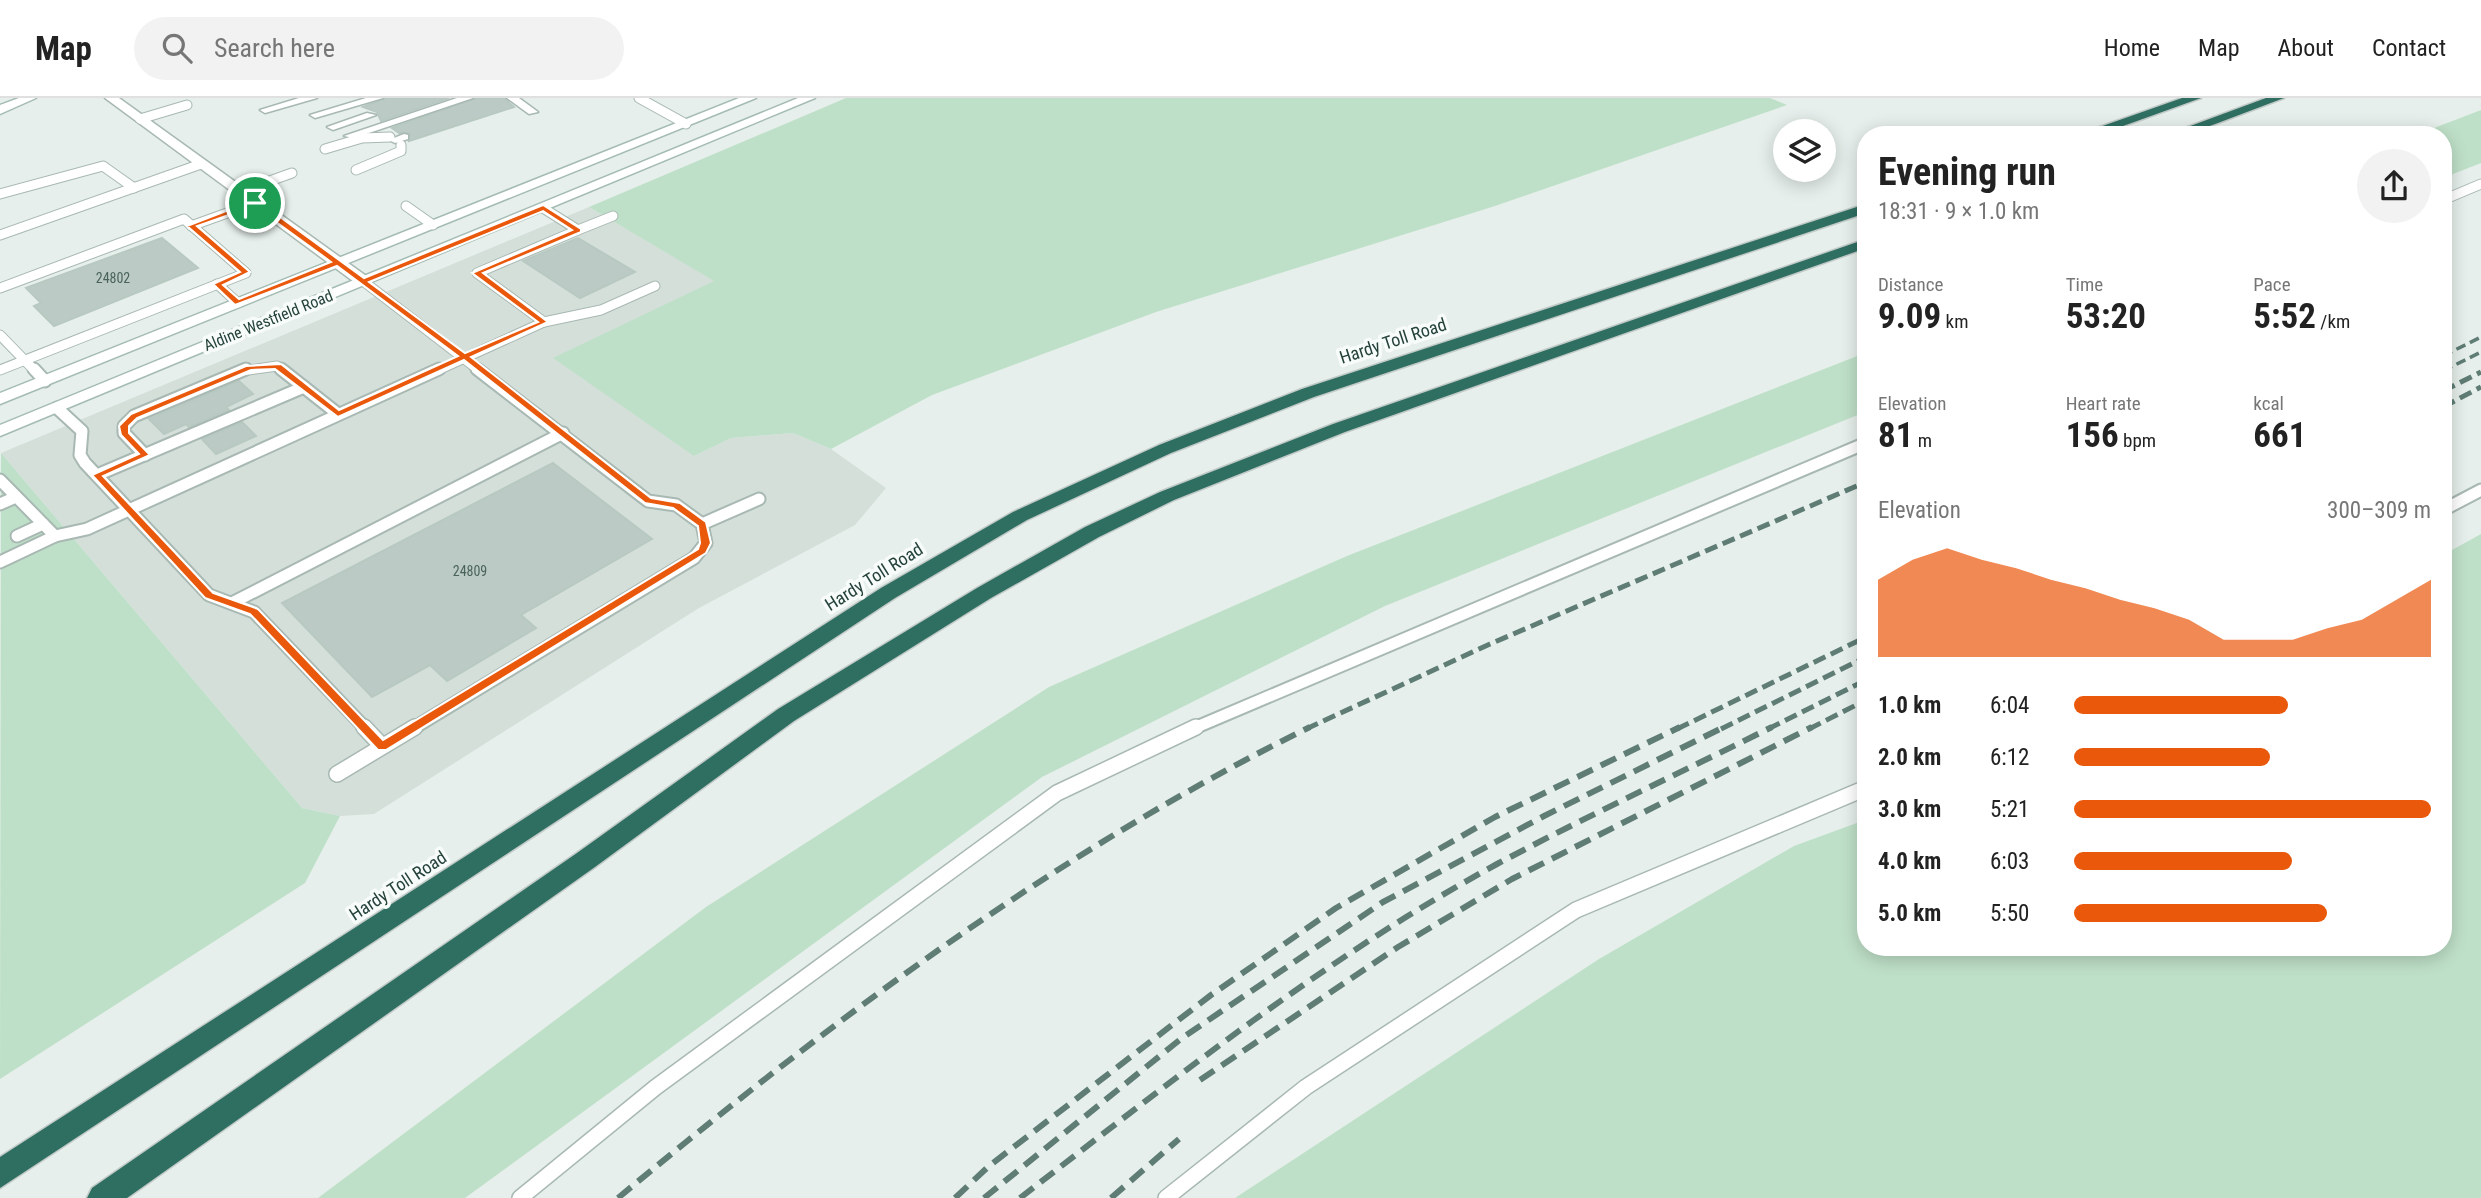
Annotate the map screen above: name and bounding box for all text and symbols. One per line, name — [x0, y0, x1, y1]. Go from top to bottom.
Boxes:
search box — [134, 17, 624, 80]
text: Map — [35, 29, 92, 68]
icon: search — [158, 29, 196, 67]
text: Search here — [214, 33, 335, 63]
text: Home — [2104, 34, 2160, 62]
text: Map — [2198, 34, 2240, 62]
text: About — [2278, 34, 2334, 62]
text: Contact — [2372, 34, 2446, 62]
map controls — [1773, 119, 1836, 182]
button: layers — [1773, 119, 1836, 182]
button: share — [2357, 149, 2431, 223]
text: Evening run — [1878, 150, 2056, 194]
pin — [225, 173, 285, 233]
icon: arrive — [236, 184, 274, 222]
text: 18:31 · 9 × 1.0 km — [1878, 198, 2039, 225]
house number: 24802 — [96, 270, 130, 286]
text: Distance — [1878, 273, 1943, 296]
text: Time — [2066, 273, 2103, 296]
text: Pace — [2253, 273, 2291, 296]
street label: Aldine Westfield Road — [201, 286, 336, 355]
text: 9.09 — [1878, 296, 1941, 337]
text: 53:20 — [2066, 296, 2146, 337]
text: 5:52 — [2253, 296, 2316, 337]
text: km — [1941, 310, 1968, 333]
text: /km — [2316, 310, 2350, 333]
street label: Hardy Toll Road — [1337, 313, 1449, 368]
text: Elevation — [1878, 392, 1946, 415]
text: Heart rate — [2066, 392, 2141, 415]
text: kcal — [2253, 392, 2284, 415]
text: 81 — [1878, 415, 1913, 456]
text: 156 — [2066, 415, 2119, 456]
text: 661 — [2253, 415, 2306, 456]
text: m — [1913, 429, 1932, 452]
text: bpm — [2119, 429, 2156, 452]
text: Elevation — [1878, 497, 1961, 524]
text: 300–309 m — [2327, 497, 2431, 524]
street label: Hardy Toll Road — [821, 538, 927, 615]
house number: 24809 — [453, 563, 487, 579]
text: 1.0 km — [1878, 692, 1941, 719]
text: 6:04 — [1990, 692, 2029, 719]
text: 2.0 km — [1878, 744, 1941, 771]
text: 6:12 — [1990, 744, 2029, 771]
text: 3.0 km — [1878, 796, 1941, 823]
text: 5:21 — [1990, 796, 2029, 823]
street label: Hardy Toll Road — [345, 846, 450, 925]
text: 4.0 km — [1878, 848, 1941, 875]
text: 6:03 — [1990, 848, 2029, 875]
text: 5.0 km — [1878, 900, 1941, 927]
text: 5:50 — [1990, 900, 2029, 927]

